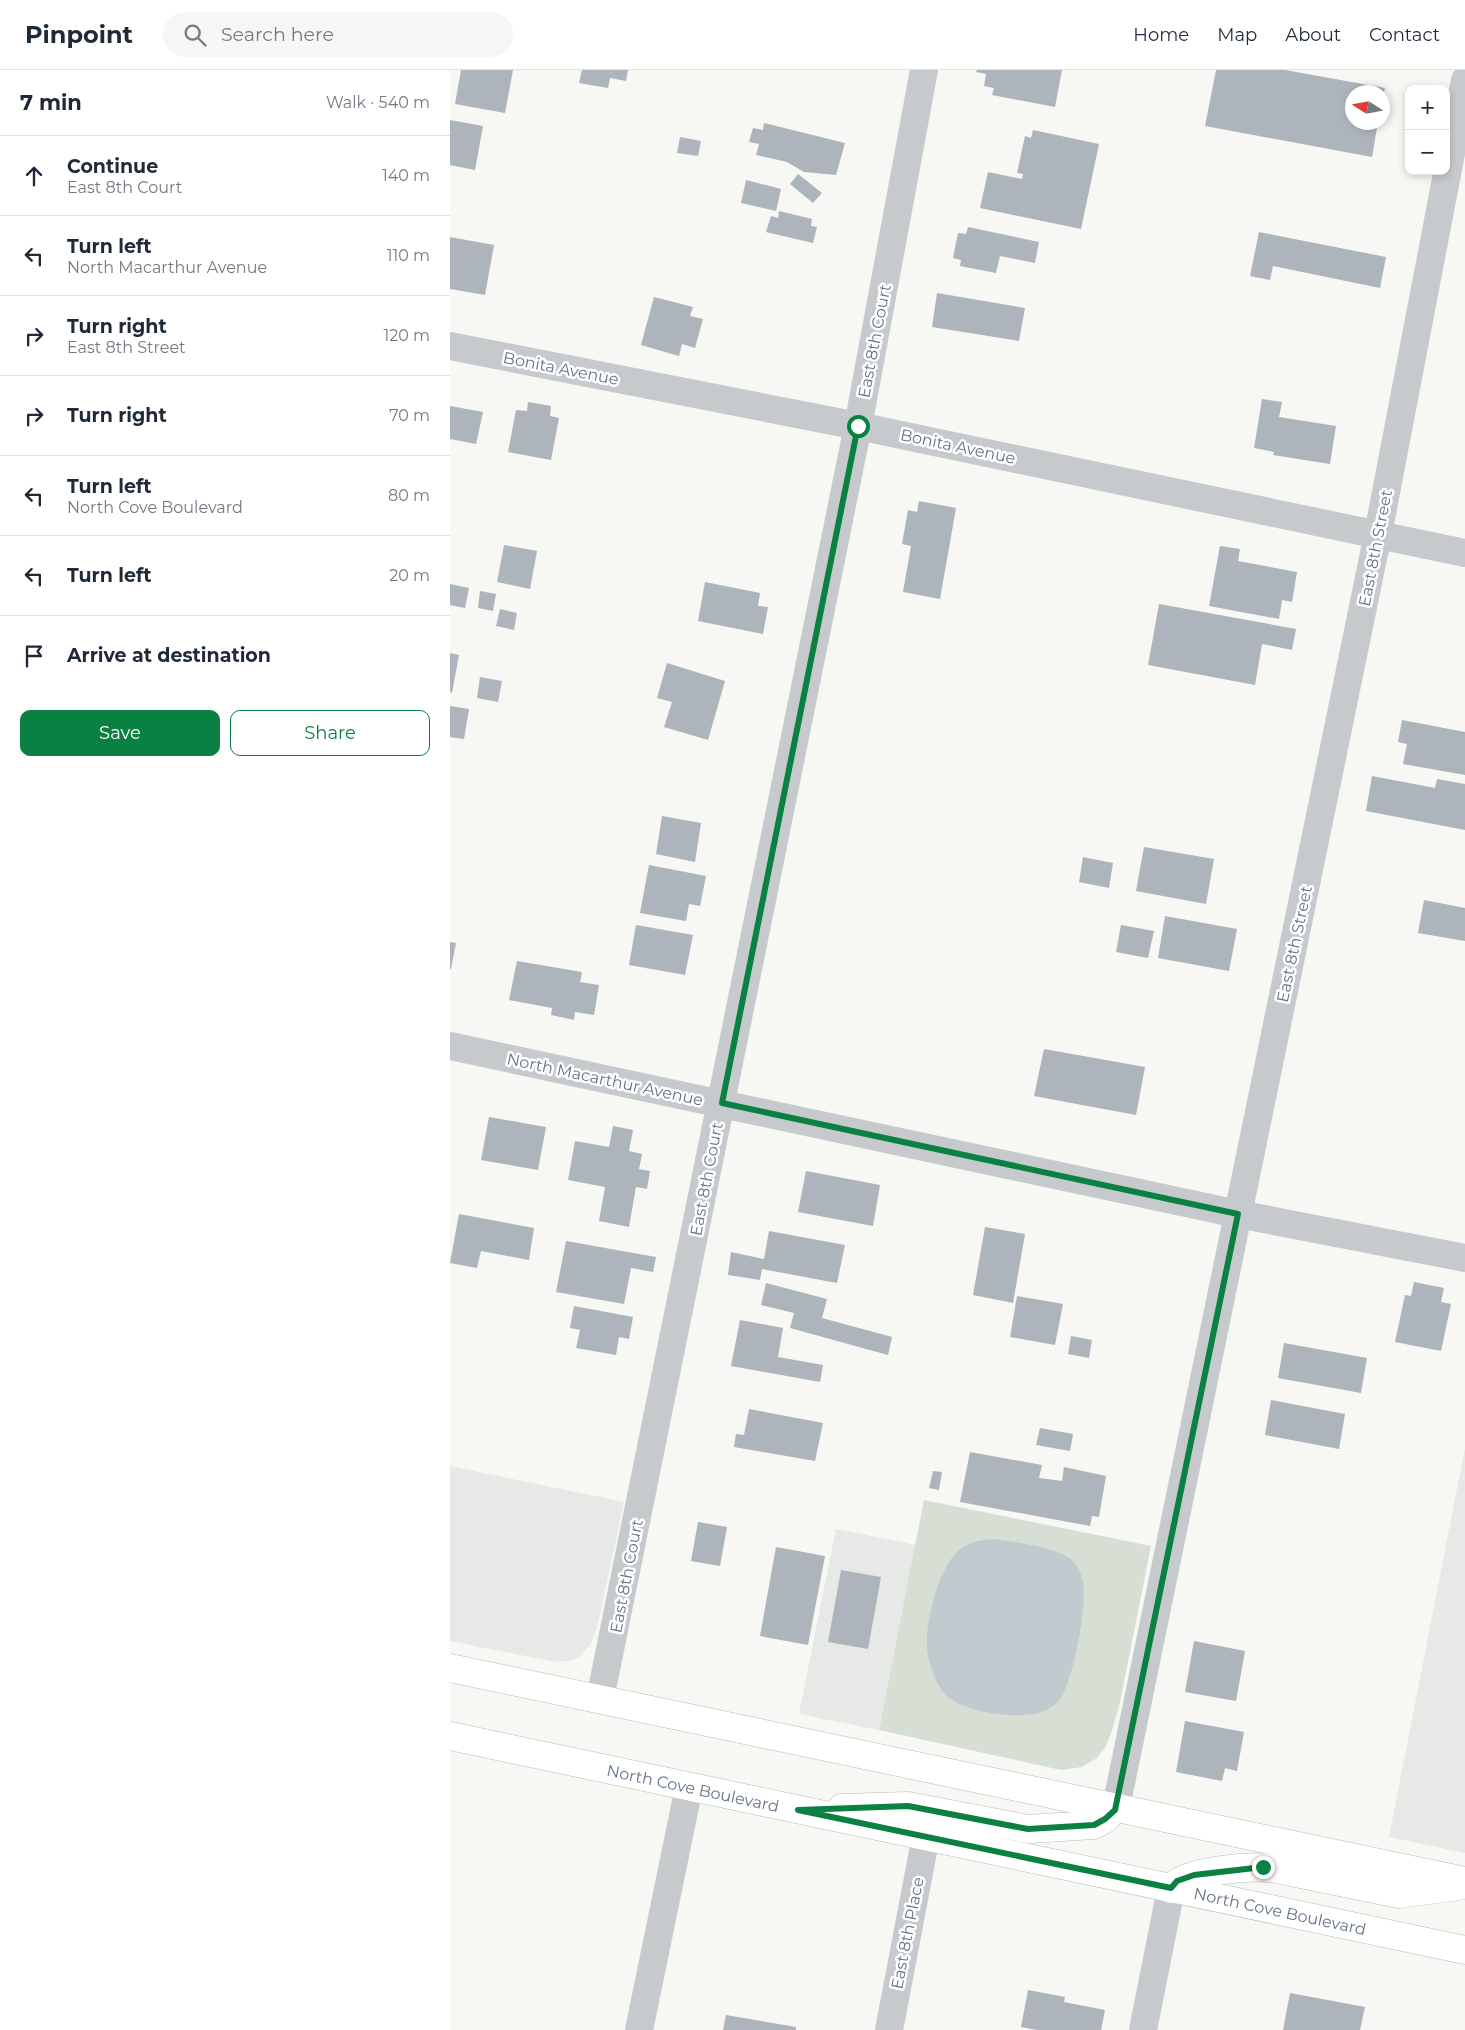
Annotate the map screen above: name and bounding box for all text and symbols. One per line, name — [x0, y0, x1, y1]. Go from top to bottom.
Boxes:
search box — [163, 12, 513, 57]
text: Pinpoint — [25, 20, 133, 49]
icon: search — [181, 21, 209, 49]
text: Search here — [221, 23, 334, 46]
text: Home — [1133, 24, 1189, 46]
text: Map — [1217, 24, 1257, 46]
text: About — [1285, 24, 1341, 46]
text: Contact — [1369, 24, 1440, 46]
north arrow — [1345, 85, 1390, 130]
map controls — [1405, 85, 1450, 175]
button: + — [1405, 85, 1450, 130]
text: 7 min — [20, 90, 82, 115]
text: Walk · 540 m — [326, 93, 430, 112]
button: − — [1405, 130, 1450, 175]
text: Continue — [67, 155, 158, 178]
icon: ahead — [20, 162, 48, 190]
text: 140 m — [382, 166, 430, 185]
text: East 8th Court — [67, 178, 182, 197]
text: Turn left — [67, 235, 152, 258]
icon: left — [20, 242, 48, 270]
text: 110 m — [387, 246, 430, 265]
text: North Macarthur Avenue — [67, 258, 267, 277]
street label: East 8th Court — [854, 282, 895, 399]
text: Turn right — [67, 315, 167, 338]
icon: right — [20, 322, 48, 350]
text: 120 m — [383, 326, 430, 345]
text: East 8th Street — [67, 338, 186, 357]
street label: Bonita Avenue — [502, 348, 620, 389]
icon: right — [20, 402, 48, 430]
text: Turn right — [67, 404, 167, 427]
text: 70 m — [389, 406, 430, 425]
route start — [847, 415, 870, 438]
street label: Bonita Avenue — [899, 425, 1017, 468]
text: Turn left — [67, 475, 152, 498]
icon: left — [20, 482, 48, 510]
text: 80 m — [388, 486, 430, 505]
street label: East 8th Street — [1355, 488, 1396, 608]
text: North Cove Boulevard — [67, 498, 243, 517]
icon: left — [20, 562, 48, 590]
text: Turn left — [67, 564, 152, 587]
text: 20 m — [389, 566, 430, 585]
icon: arrive — [20, 642, 48, 670]
text: Arrive at destination — [67, 644, 271, 667]
button: Save — [20, 710, 220, 756]
button: Share — [230, 710, 430, 756]
street label: East 8th Street — [1273, 884, 1316, 1004]
street label: North Macarthur Avenue — [505, 1049, 705, 1110]
street label: East 8th Court — [686, 1120, 727, 1237]
street label: East 8th Court — [606, 1517, 647, 1634]
street label: North Cove Boulevard — [605, 1761, 781, 1816]
route end — [1252, 1856, 1275, 1879]
street label: East 8th Place — [887, 1875, 928, 1991]
street label: North Cove Boulevard — [1192, 1884, 1368, 1939]

